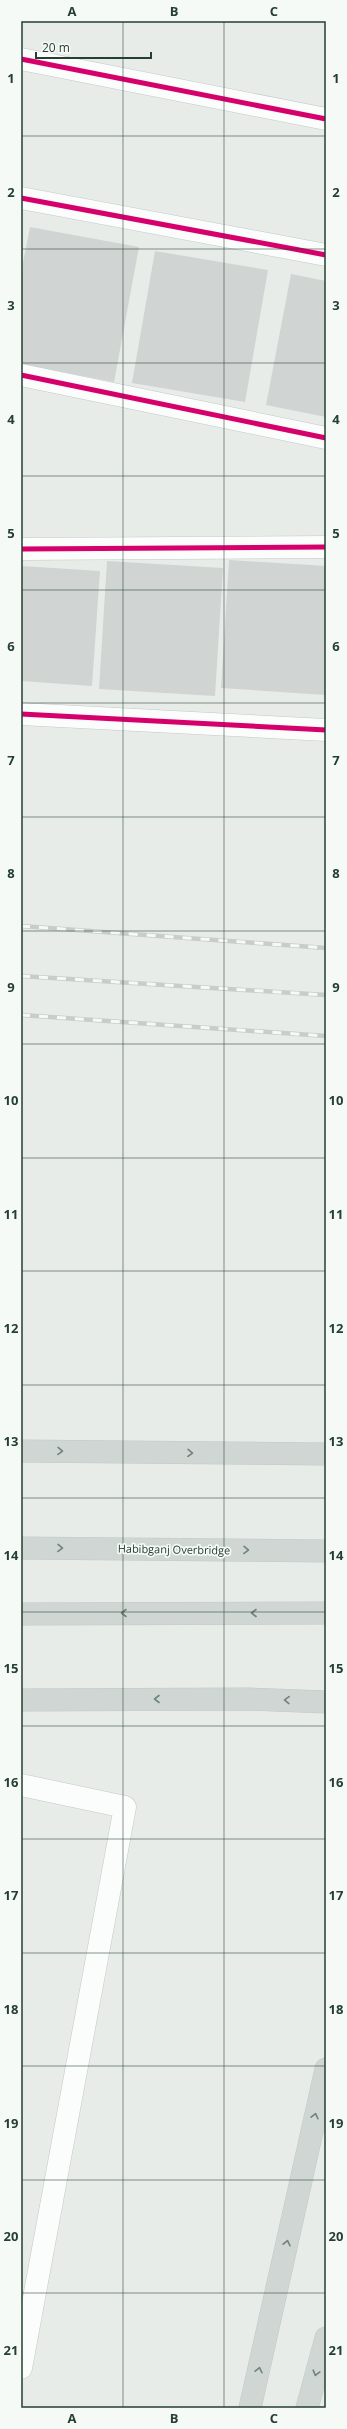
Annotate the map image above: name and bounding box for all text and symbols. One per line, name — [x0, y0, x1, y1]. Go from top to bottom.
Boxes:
text: A — [68, 2, 77, 20]
text: B — [170, 2, 179, 20]
text: C — [270, 2, 278, 20]
scale bar — [36, 34, 151, 60]
text: 20 m — [42, 39, 70, 56]
text: 1 — [7, 69, 15, 87]
text: 1 — [332, 69, 340, 87]
text: 2 — [7, 183, 15, 201]
text: 2 — [332, 183, 340, 201]
text: 3 — [7, 296, 15, 314]
text: 3 — [332, 296, 340, 314]
text: 4 — [7, 410, 15, 428]
text: 4 — [332, 410, 340, 428]
text: 5 — [7, 524, 15, 542]
text: 5 — [332, 524, 340, 542]
text: 6 — [7, 637, 15, 655]
text: 6 — [332, 637, 340, 655]
text: 7 — [7, 751, 15, 769]
text: 7 — [332, 751, 340, 769]
text: 8 — [7, 864, 15, 882]
text: 8 — [332, 864, 340, 882]
text: 9 — [7, 978, 15, 996]
text: 9 — [332, 978, 340, 996]
text: 10 — [4, 1091, 18, 1109]
text: 10 — [329, 1091, 343, 1109]
text: 11 — [4, 1205, 18, 1223]
text: 11 — [329, 1205, 343, 1223]
text: 12 — [4, 1319, 19, 1337]
text: 12 — [329, 1319, 344, 1337]
text: 13 — [4, 1432, 18, 1450]
text: 13 — [329, 1432, 343, 1450]
one-way arrow — [57, 1447, 63, 1455]
one-way arrow — [187, 1449, 193, 1457]
street label: Habibganj Overbridge — [118, 1541, 230, 1557]
one-way arrow — [57, 1544, 63, 1552]
text: 14 — [4, 1546, 19, 1564]
one-way arrow — [243, 1546, 249, 1554]
text: 14 — [329, 1546, 344, 1564]
one-way arrow — [121, 1609, 127, 1617]
one-way arrow — [251, 1609, 257, 1617]
text: 15 — [4, 1659, 18, 1677]
text: 15 — [329, 1659, 343, 1677]
one-way arrow — [154, 1695, 160, 1703]
one-way arrow — [284, 1696, 290, 1705]
text: 16 — [4, 1773, 19, 1791]
text: 16 — [329, 1773, 344, 1791]
text: 17 — [4, 1886, 19, 1904]
text: 17 — [329, 1886, 344, 1904]
text: 18 — [4, 2000, 18, 2018]
text: 18 — [329, 2000, 343, 2018]
one-way arrow — [311, 2113, 319, 2119]
text: 19 — [4, 2114, 18, 2132]
text: 19 — [329, 2114, 343, 2132]
text: 20 — [4, 2227, 18, 2245]
text: 20 — [329, 2227, 343, 2245]
one-way arrow — [282, 2240, 291, 2247]
text: 21 — [4, 2341, 18, 2359]
text: 21 — [329, 2341, 343, 2359]
one-way arrow — [254, 2367, 262, 2373]
one-way arrow — [313, 2370, 321, 2376]
text: A — [68, 2409, 77, 2427]
text: B — [170, 2409, 179, 2427]
text: C — [270, 2409, 278, 2427]

